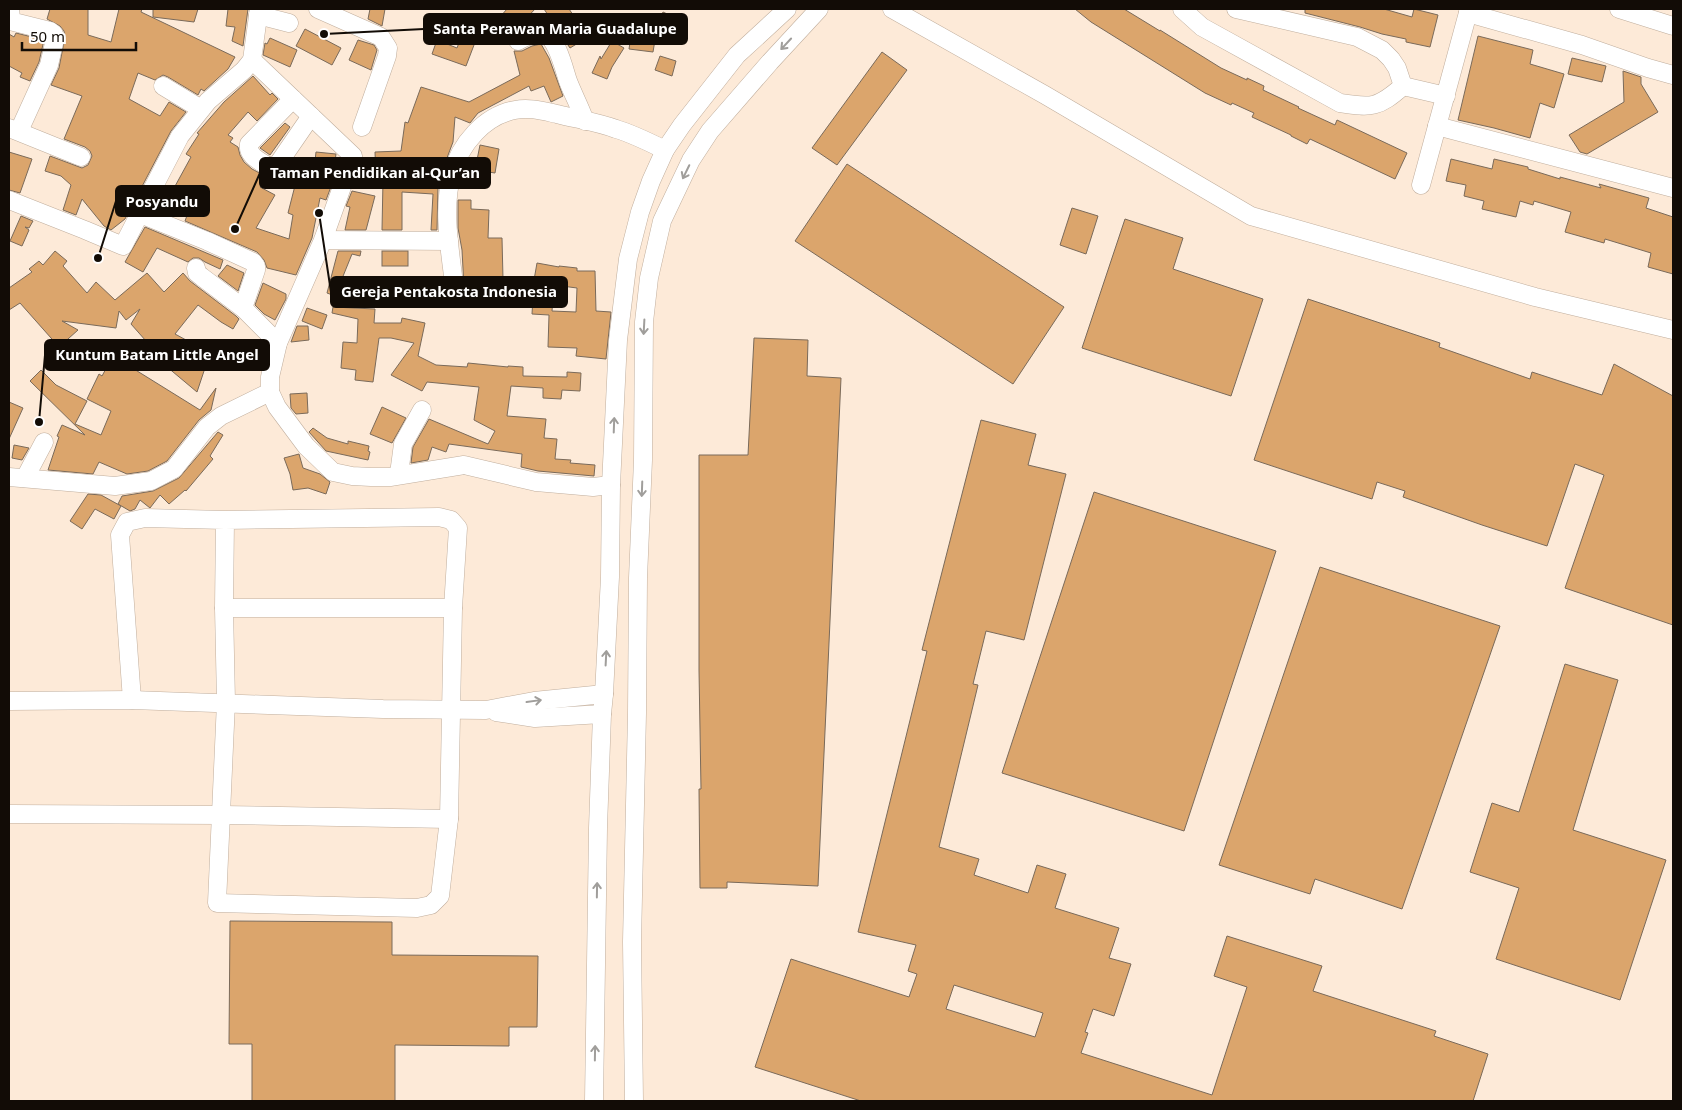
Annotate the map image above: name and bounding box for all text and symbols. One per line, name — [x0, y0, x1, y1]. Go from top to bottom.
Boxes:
callout: Santa Perawan Maria Guadalupe — [424, 14, 687, 44]
text: Santa Perawan Maria Guadalupe — [433, 18, 677, 38]
scale bar — [22, 20, 136, 52]
text: 50 m — [30, 26, 65, 46]
one-way arrow — [780, 38, 792, 51]
callout: Taman Pendidikan al-Qur’an — [260, 158, 490, 188]
text: Taman Pendidikan al-Qur’an — [270, 162, 480, 182]
one-way arrow — [681, 164, 691, 179]
callout: Posyandu — [116, 186, 209, 216]
text: Posyandu — [126, 191, 198, 211]
callout: Gereja Pentakosta Indonesia — [331, 277, 567, 307]
text: Gereja Pentakosta Indonesia — [341, 281, 557, 301]
one-way arrow — [639, 318, 648, 334]
callout: Kuntum Batam Little Angel — [45, 340, 269, 370]
text: Kuntum Batam Little Angel — [55, 344, 259, 364]
one-way arrow — [609, 418, 619, 434]
one-way arrow — [637, 481, 646, 497]
one-way arrow — [601, 650, 611, 666]
one-way arrow — [526, 696, 542, 706]
one-way arrow — [592, 882, 602, 898]
one-way arrow — [590, 1045, 600, 1061]

